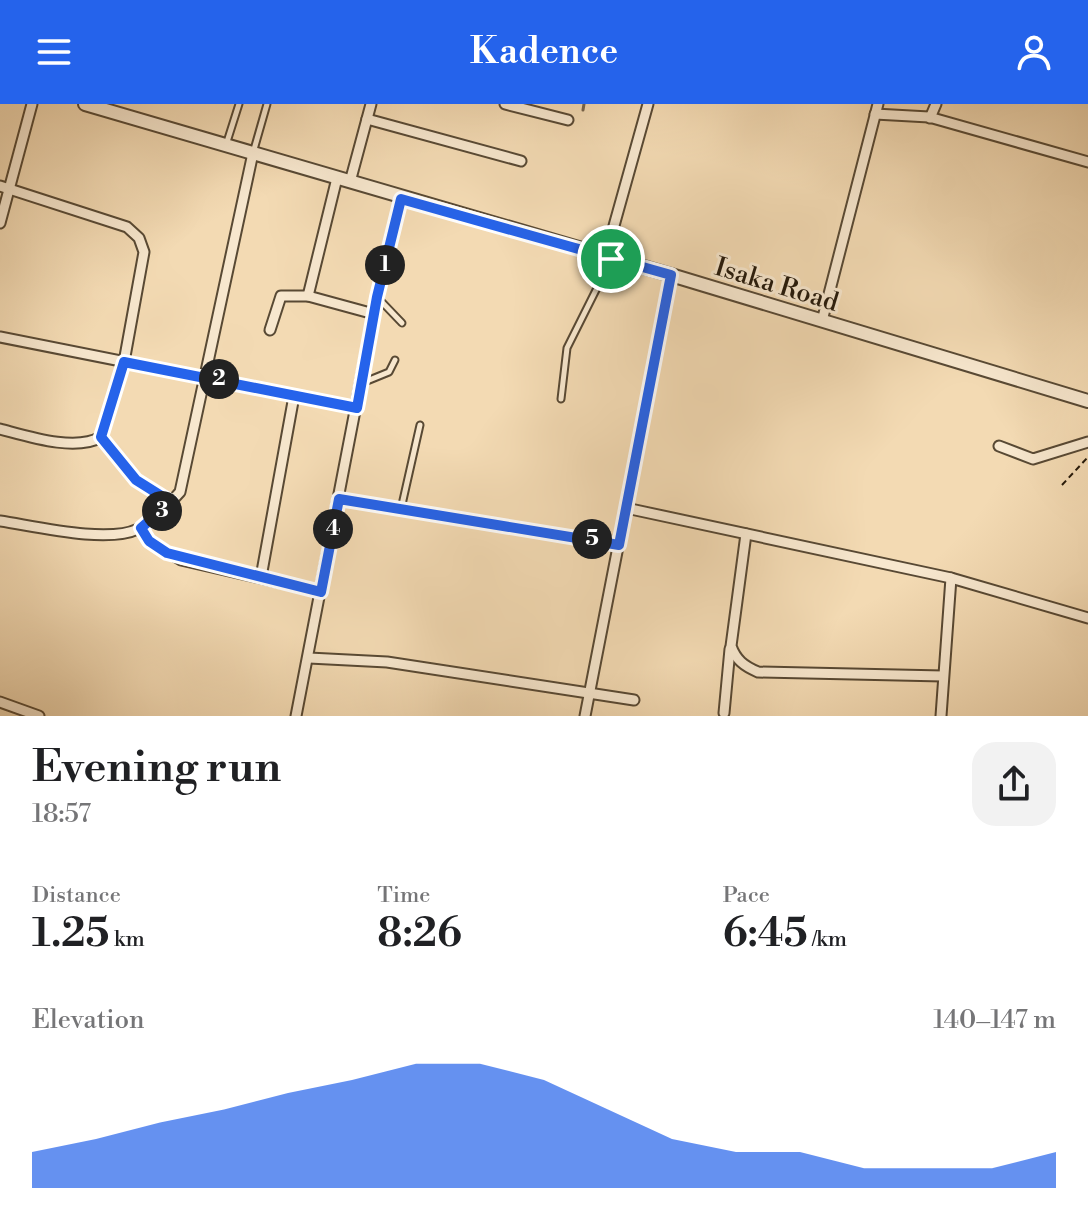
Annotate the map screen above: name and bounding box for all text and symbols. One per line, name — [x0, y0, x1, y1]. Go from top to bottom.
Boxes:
icon: menu — [32, 30, 76, 74]
text: Kadence — [470, 30, 618, 75]
icon: person — [1012, 30, 1056, 74]
pin — [577, 225, 645, 293]
icon: arrive — [589, 237, 633, 281]
pin: 1 — [365, 245, 405, 285]
text: 1 — [380, 251, 390, 278]
street label: Isaka Road — [711, 251, 843, 319]
pin: 2 — [199, 359, 239, 399]
text: 2 — [212, 365, 226, 392]
pin: 3 — [142, 491, 182, 531]
text: 3 — [155, 497, 169, 524]
pin: 4 — [313, 509, 353, 549]
text: 4 — [326, 515, 340, 542]
pin: 5 — [572, 519, 612, 559]
text: 5 — [585, 525, 599, 552]
text: Evening run — [32, 740, 281, 795]
button: share — [972, 742, 1056, 826]
text: 18:57 — [32, 798, 91, 830]
text: Distance — [32, 882, 121, 909]
text: Time — [377, 882, 430, 909]
text: Pace — [723, 882, 770, 909]
text: 1.25 — [32, 909, 109, 959]
text: 8:26 — [377, 909, 462, 959]
text: 6:45 — [723, 909, 808, 959]
text: km — [109, 926, 145, 953]
text: /km — [808, 926, 847, 953]
text: Elevation — [32, 1004, 145, 1036]
text: 140–147 m — [933, 1004, 1056, 1036]

